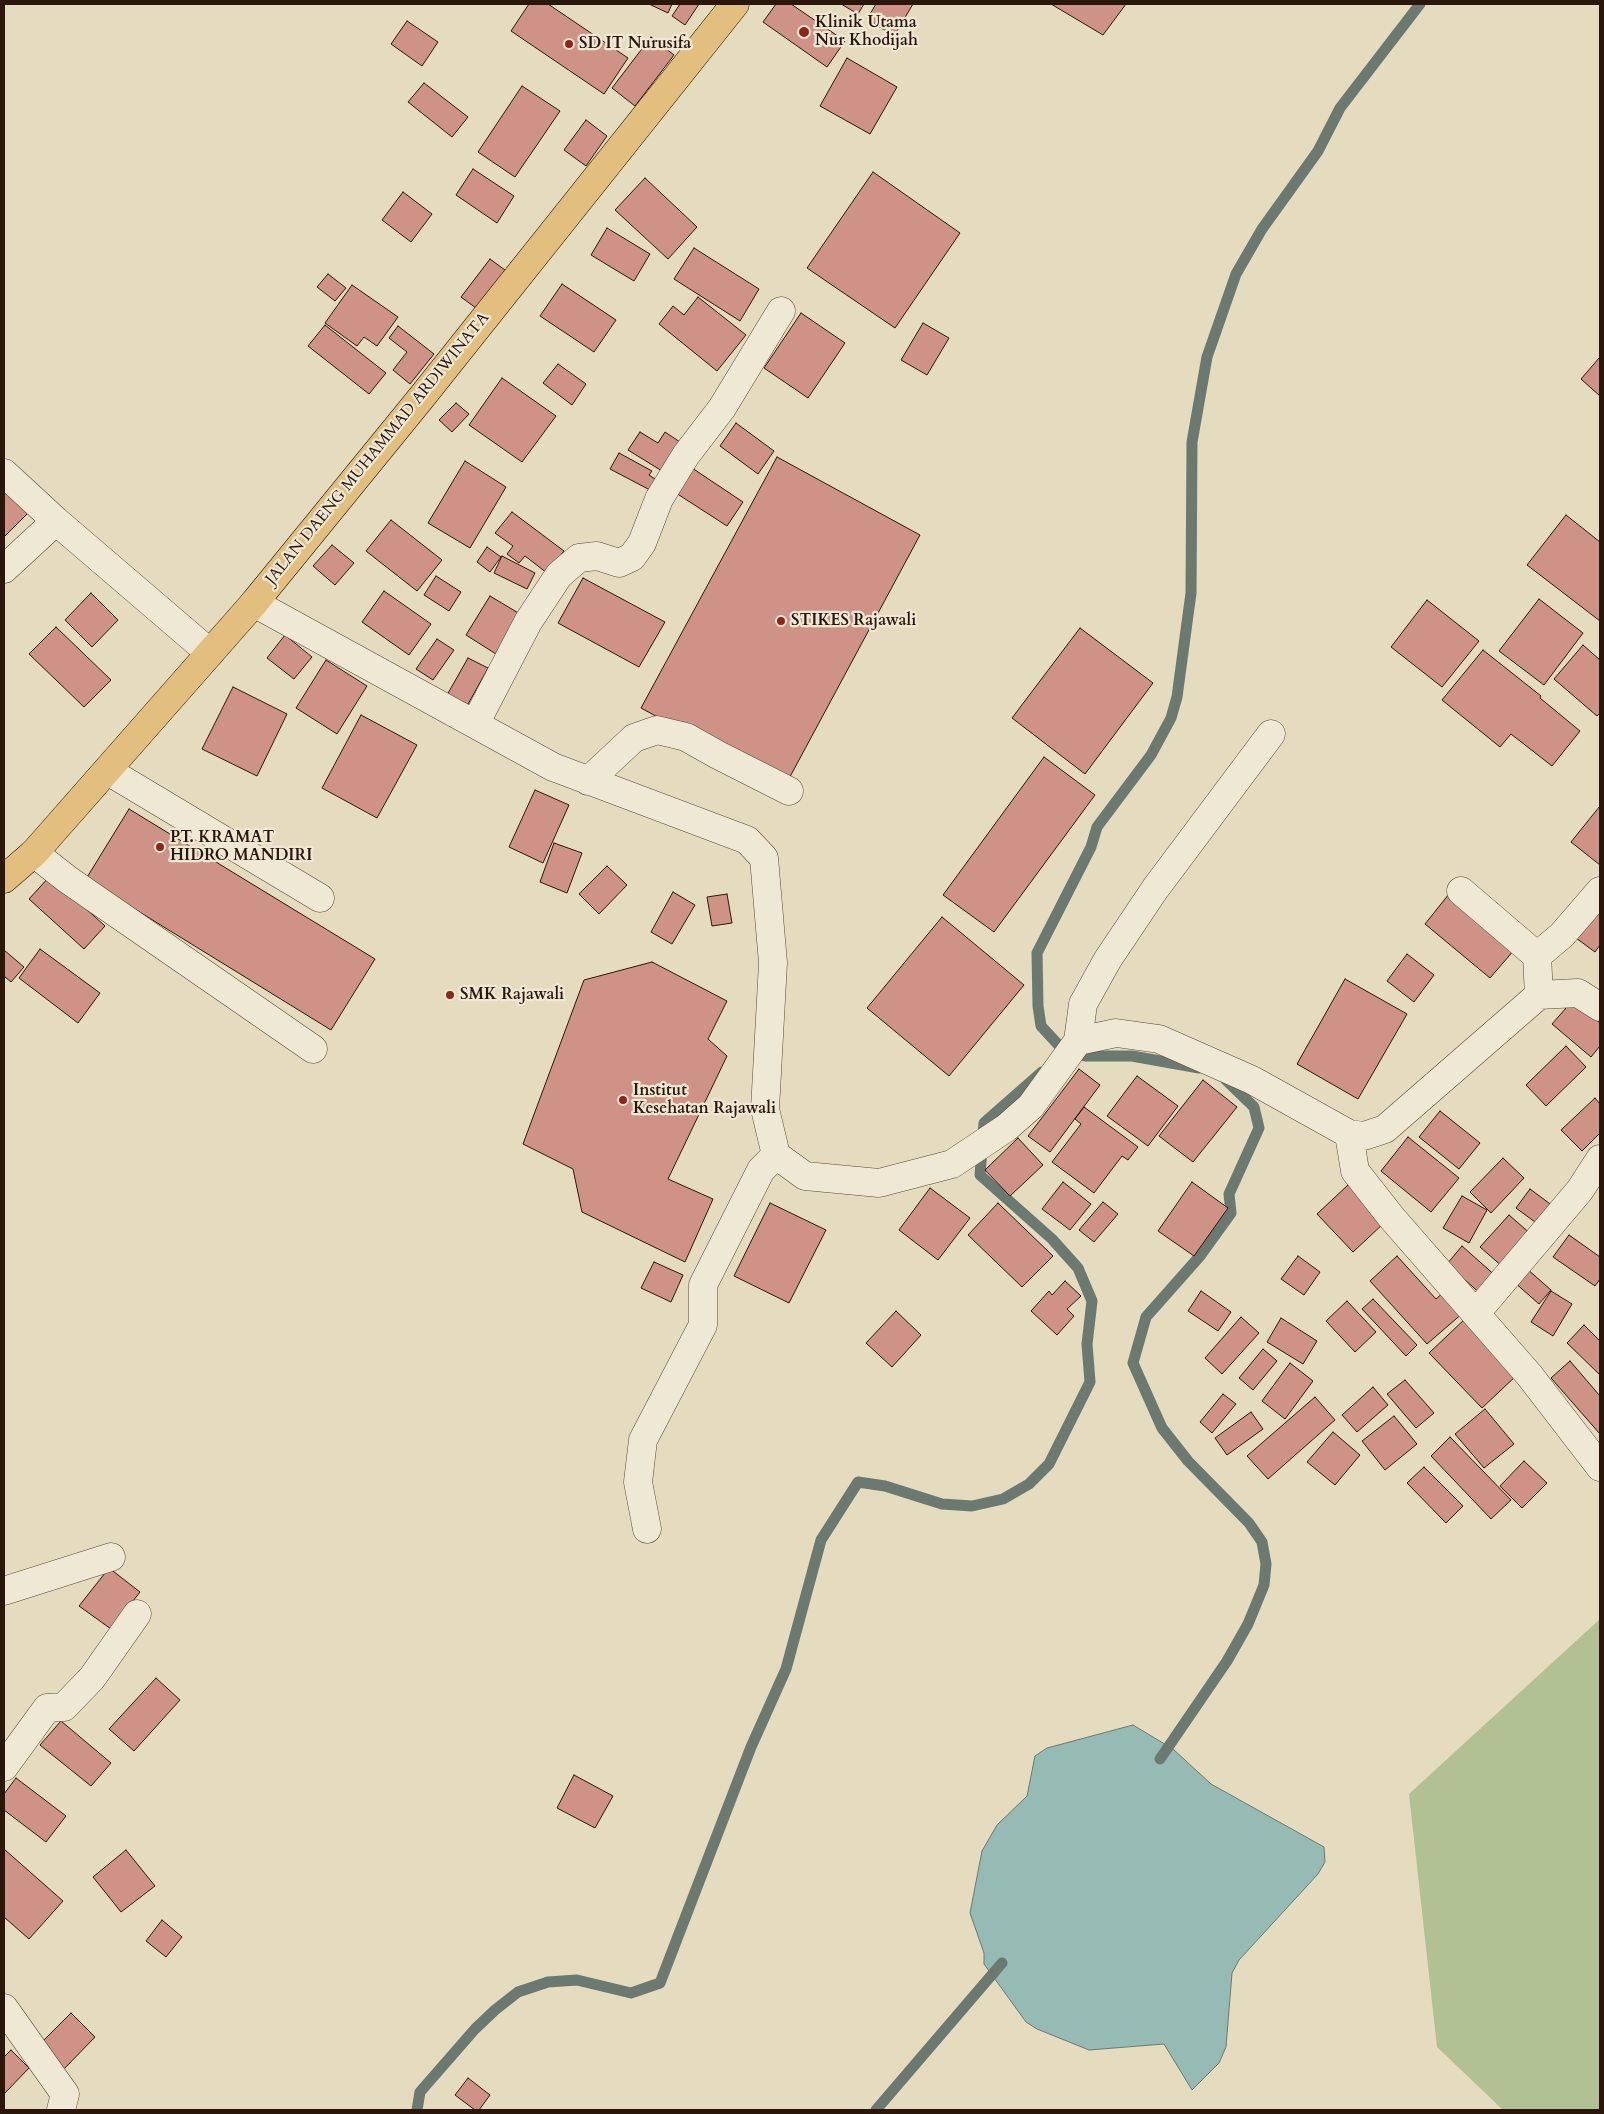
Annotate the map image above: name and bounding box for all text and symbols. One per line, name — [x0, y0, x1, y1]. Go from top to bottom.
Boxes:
place label: Klinik Utama Nur Khodijah — [815, 13, 918, 51]
marker: Klinik Utama Nur Khodijah — [797, 25, 811, 39]
place label: SD IT Nurusifa — [579, 34, 691, 54]
marker: SD IT Nurusifa — [563, 38, 575, 50]
street label: JALAN DAENG MUHAMMAD ARDIWINATA — [262, 309, 494, 589]
place label: STIKES Rajawali — [791, 611, 916, 631]
marker: STIKES Rajawali — [775, 615, 787, 627]
place label: PT. KRAMAT HIDRO MANDIRI — [170, 828, 312, 866]
marker: PT. KRAMAT HIDRO MANDIRI — [154, 841, 166, 853]
place label: SMK Rajawali — [460, 985, 564, 1005]
marker: SMK Rajawali — [444, 989, 456, 1001]
place label: Institut Kesehatan Rajawali — [633, 1081, 776, 1119]
marker: Institut Kesehatan Rajawali — [617, 1094, 629, 1106]

